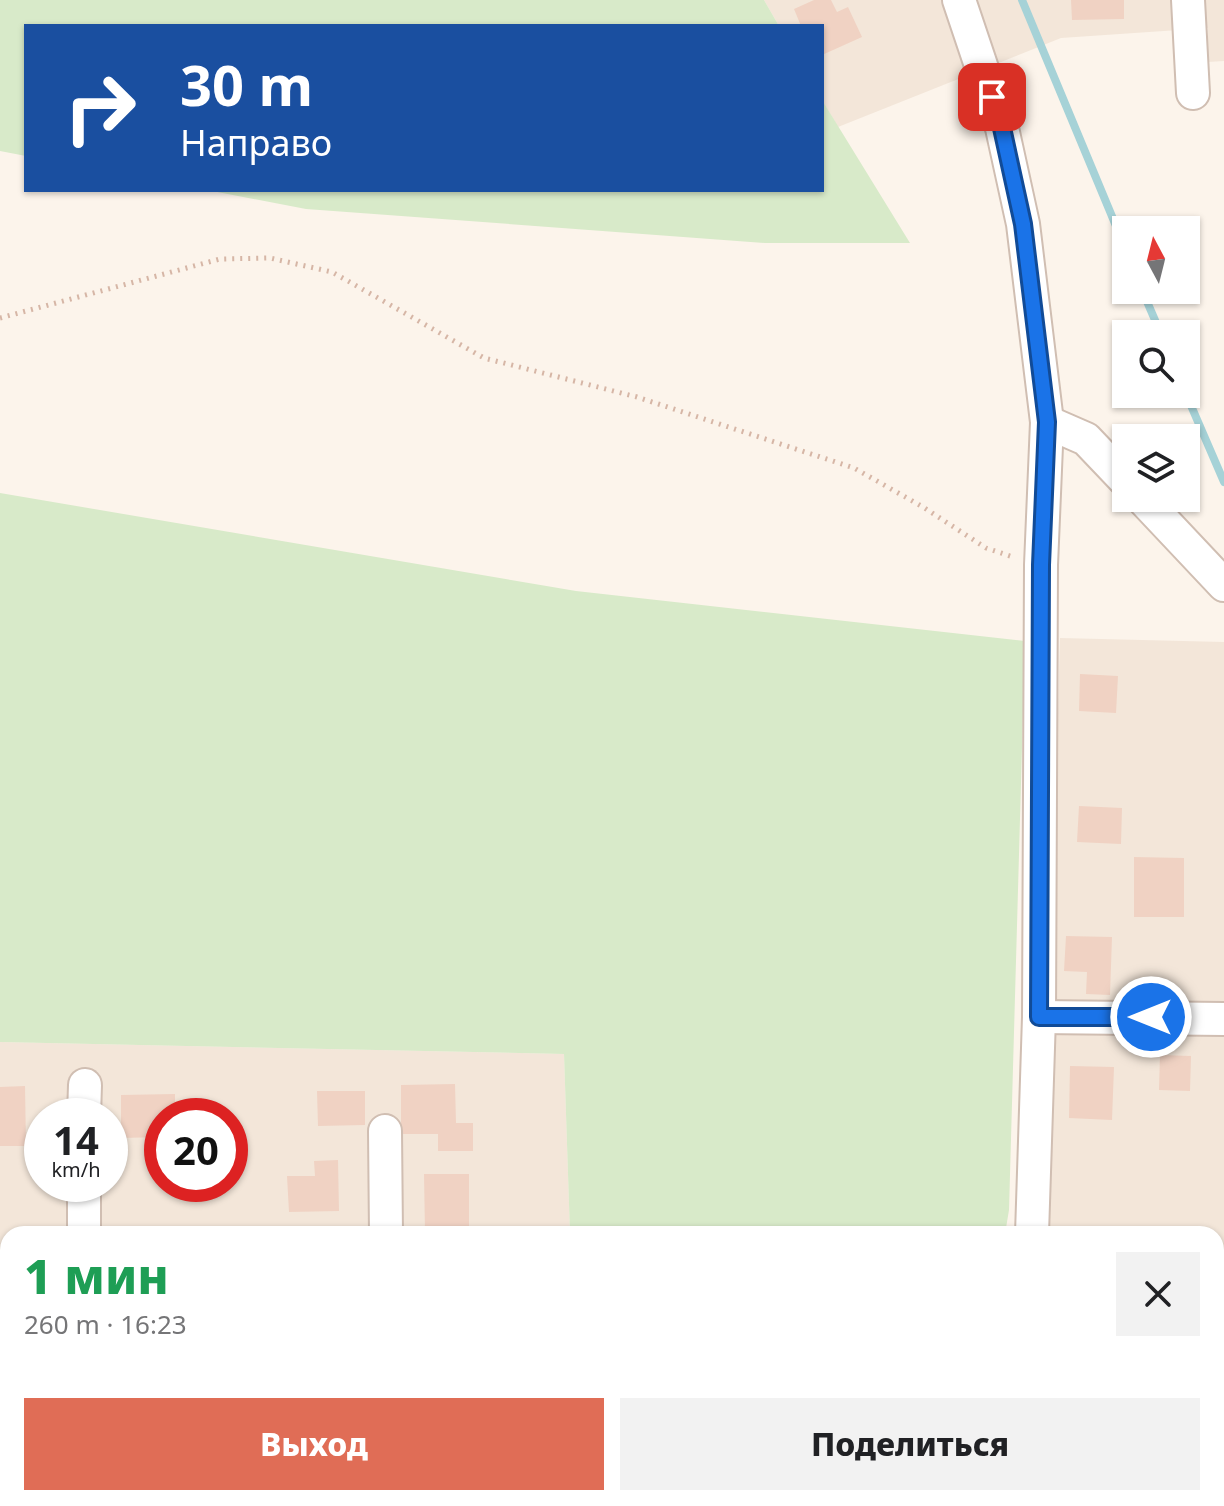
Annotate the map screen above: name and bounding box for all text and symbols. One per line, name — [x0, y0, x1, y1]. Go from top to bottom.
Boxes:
text: 30 m — [180, 46, 313, 122]
icon: right — [48, 56, 152, 160]
pin — [958, 63, 1026, 131]
icon: arrive — [970, 75, 1014, 119]
text: Направо — [180, 118, 332, 167]
north arrow — [1112, 216, 1200, 304]
map controls — [1112, 216, 1200, 512]
button: search — [1112, 320, 1200, 408]
button: layers — [1112, 424, 1200, 512]
position arrow — [1109, 975, 1193, 1059]
speed limit sign: 20 — [144, 1098, 248, 1202]
text: 14 — [53, 1112, 99, 1167]
text: km/h — [51, 1156, 101, 1183]
text: 1 мин — [24, 1243, 169, 1308]
button: close — [1116, 1252, 1200, 1336]
text: 260 m · 16:23 — [24, 1306, 187, 1342]
button: Выход — [24, 1398, 604, 1490]
button: Поделиться — [620, 1398, 1200, 1490]

